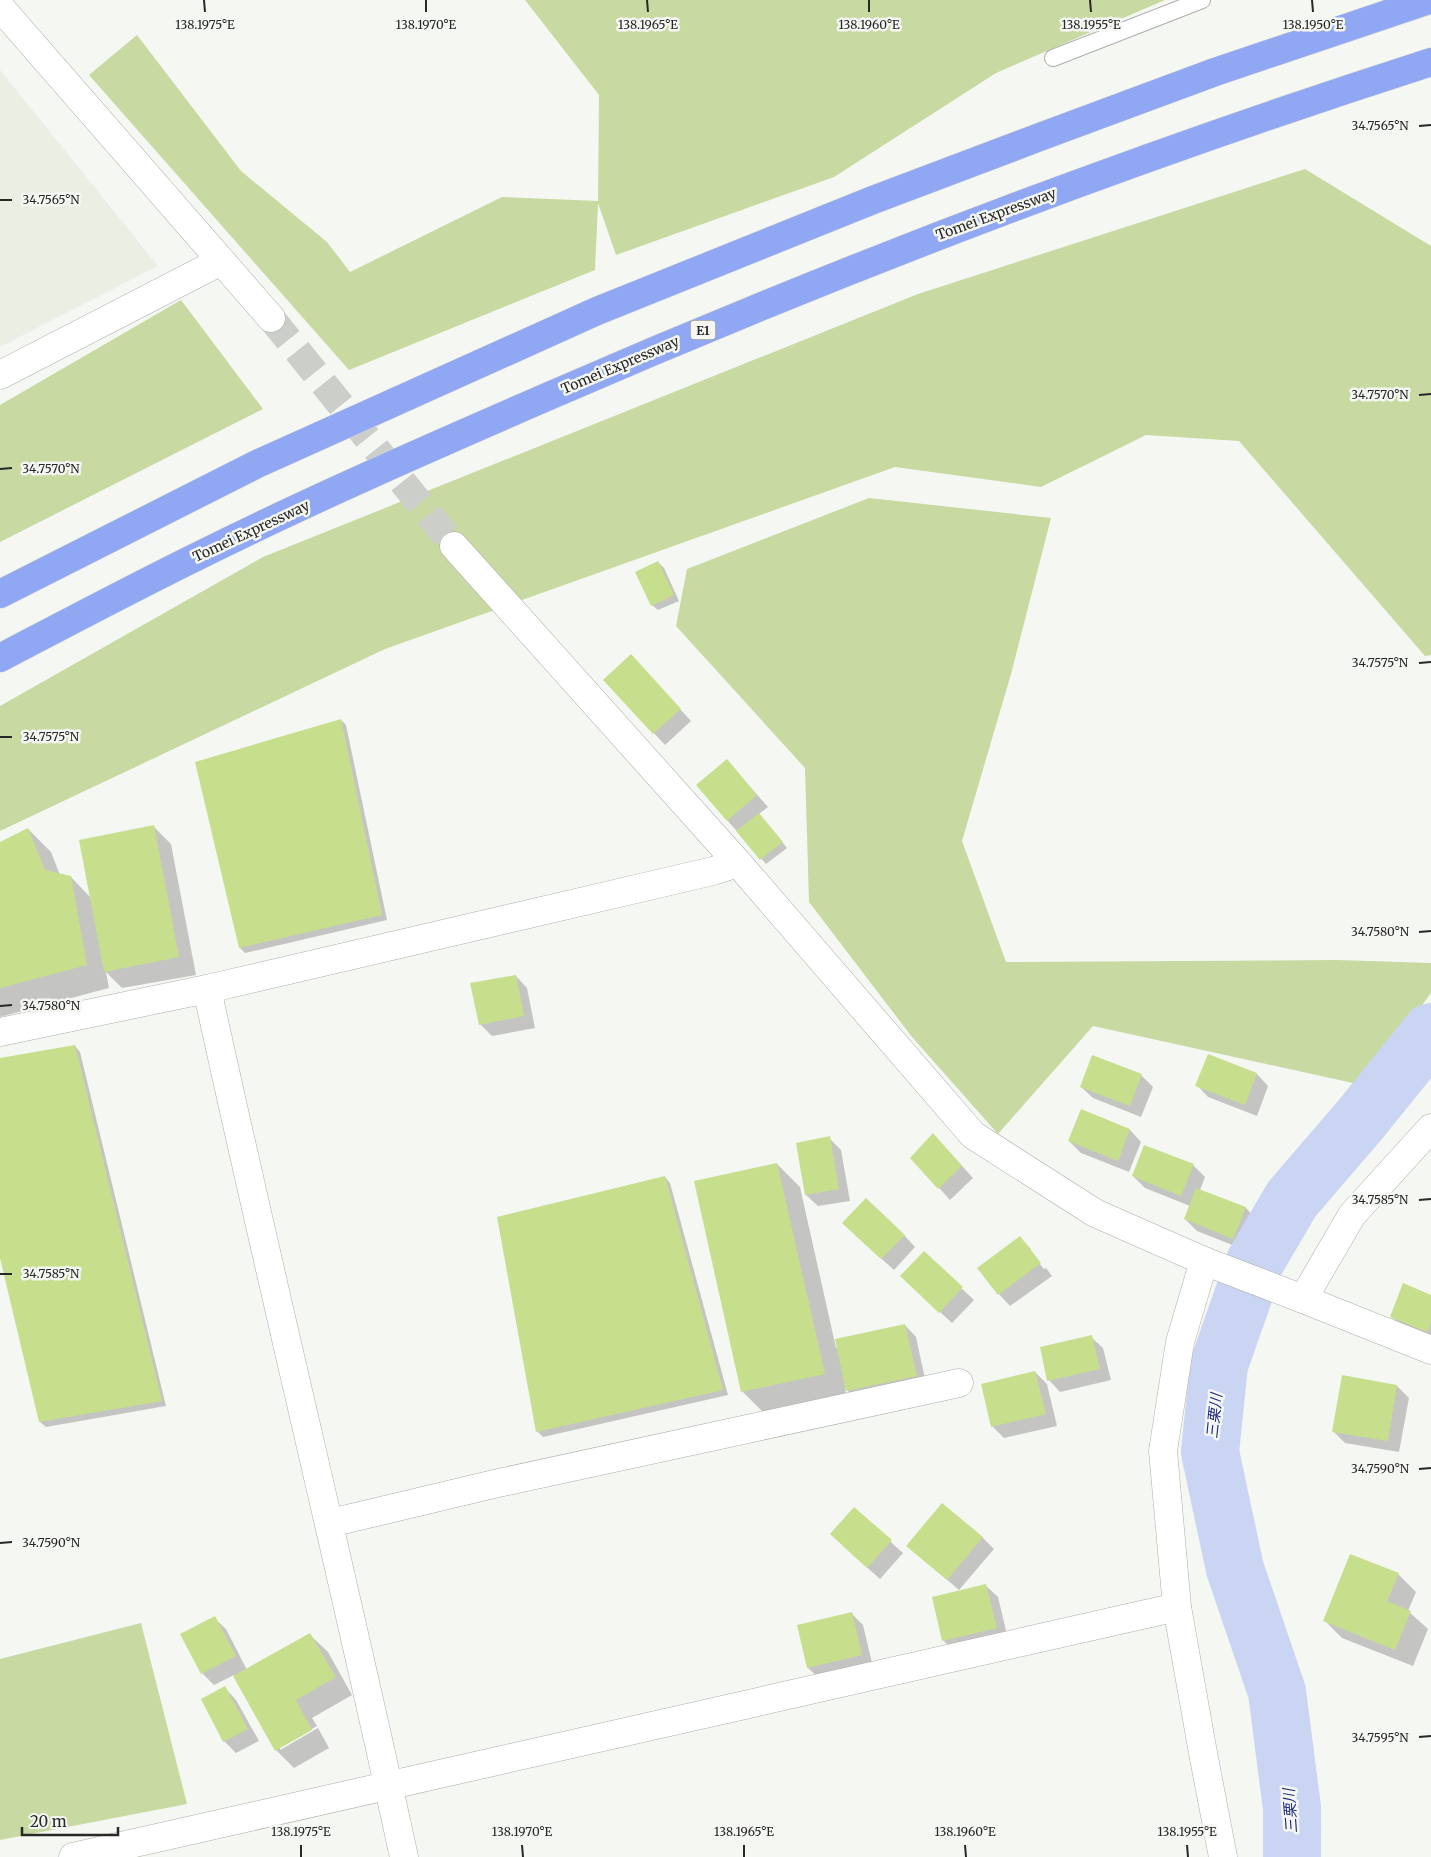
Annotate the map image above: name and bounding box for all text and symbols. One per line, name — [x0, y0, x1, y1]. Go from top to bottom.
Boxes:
text: 138.1975°E — [175, 17, 235, 32]
text: 138.1970°E — [396, 17, 457, 32]
text: 138.1965°E — [618, 17, 678, 32]
text: 138.1960°E — [838, 17, 900, 32]
text: 138.1955°E — [1061, 17, 1121, 32]
text: 138.1950°E — [1283, 17, 1344, 32]
text: 34.7565°N — [1352, 118, 1409, 133]
street label: Tomei Expressway — [933, 184, 1059, 244]
text: 34.7565°N — [23, 192, 80, 207]
road number: E1 — [690, 320, 716, 340]
street label: Tomei Expressway — [558, 332, 683, 398]
text: 34.7570°N — [1351, 387, 1409, 402]
text: 34.7570°N — [22, 461, 80, 476]
street label: Tomei Expressway — [190, 496, 313, 566]
text: 34.7575°N — [1352, 655, 1409, 670]
text: 34.7575°N — [23, 729, 80, 744]
text: 34.7580°N — [1351, 924, 1410, 939]
text: 34.7580°N — [22, 998, 81, 1013]
text: 34.7585°N — [1352, 1192, 1409, 1207]
text: 34.7585°N — [23, 1266, 80, 1281]
water label: 三栗川 — [1202, 1391, 1226, 1439]
text: 34.7590°N — [1351, 1461, 1410, 1476]
text: 34.7590°N — [22, 1535, 81, 1550]
text: 34.7595°N — [1352, 1730, 1409, 1745]
water label: 三栗川 — [1279, 1786, 1301, 1834]
scale bar — [22, 1804, 119, 1836]
text: 20 m — [30, 1812, 67, 1831]
text: 138.1975°E — [271, 1824, 331, 1839]
text: 138.1970°E — [492, 1824, 553, 1839]
text: 138.1965°E — [714, 1824, 774, 1839]
text: 138.1960°E — [934, 1824, 996, 1839]
text: 138.1955°E — [1157, 1824, 1217, 1839]

